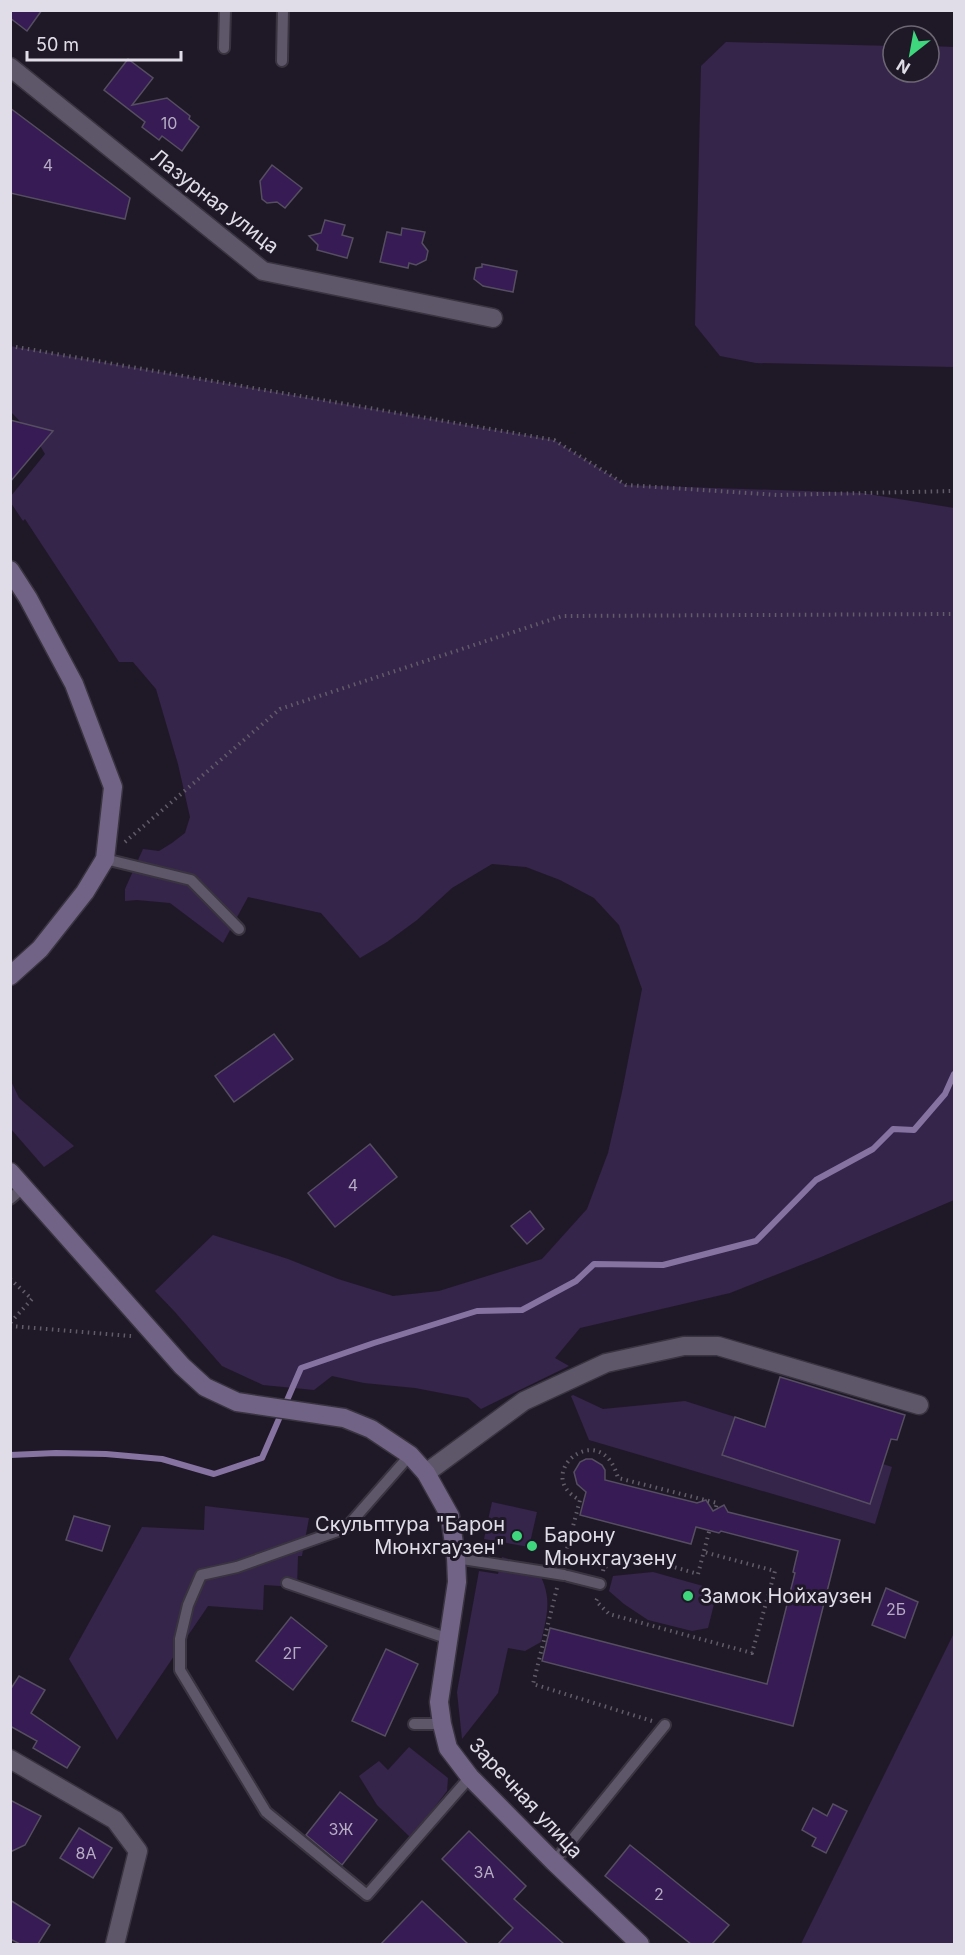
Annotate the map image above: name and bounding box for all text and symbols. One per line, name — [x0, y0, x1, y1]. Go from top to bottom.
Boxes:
scale bar — [27, 24, 182, 62]
north arrow — [881, 24, 941, 84]
text: 50 m — [36, 34, 79, 55]
text: N — [893, 55, 914, 79]
house number: 10 — [161, 113, 177, 133]
street label: Лазурная улица — [146, 144, 284, 258]
house number: 4 — [43, 155, 53, 175]
house number: 4 — [348, 1175, 358, 1195]
place label: Скульптура "Барон Мюнхгаузен" — [315, 1512, 505, 1559]
place label: Барону Мюнхгаузену — [544, 1523, 677, 1570]
marker: Скульптура "Барон Мюнхгаузен" — [510, 1529, 524, 1543]
marker: Барону Мюнхгаузену — [525, 1539, 539, 1553]
place label: Замок Нойхаузен — [700, 1584, 872, 1608]
marker: Замок Нойхаузен — [681, 1589, 695, 1603]
house number: 2Б — [886, 1599, 906, 1619]
house number: 2Г — [282, 1643, 302, 1663]
street label: Заречная улица — [464, 1733, 588, 1863]
house number: 3Ж — [329, 1819, 353, 1839]
house number: 8А — [76, 1843, 96, 1863]
house number: 3А — [474, 1862, 494, 1882]
house number: 2 — [654, 1884, 664, 1904]

